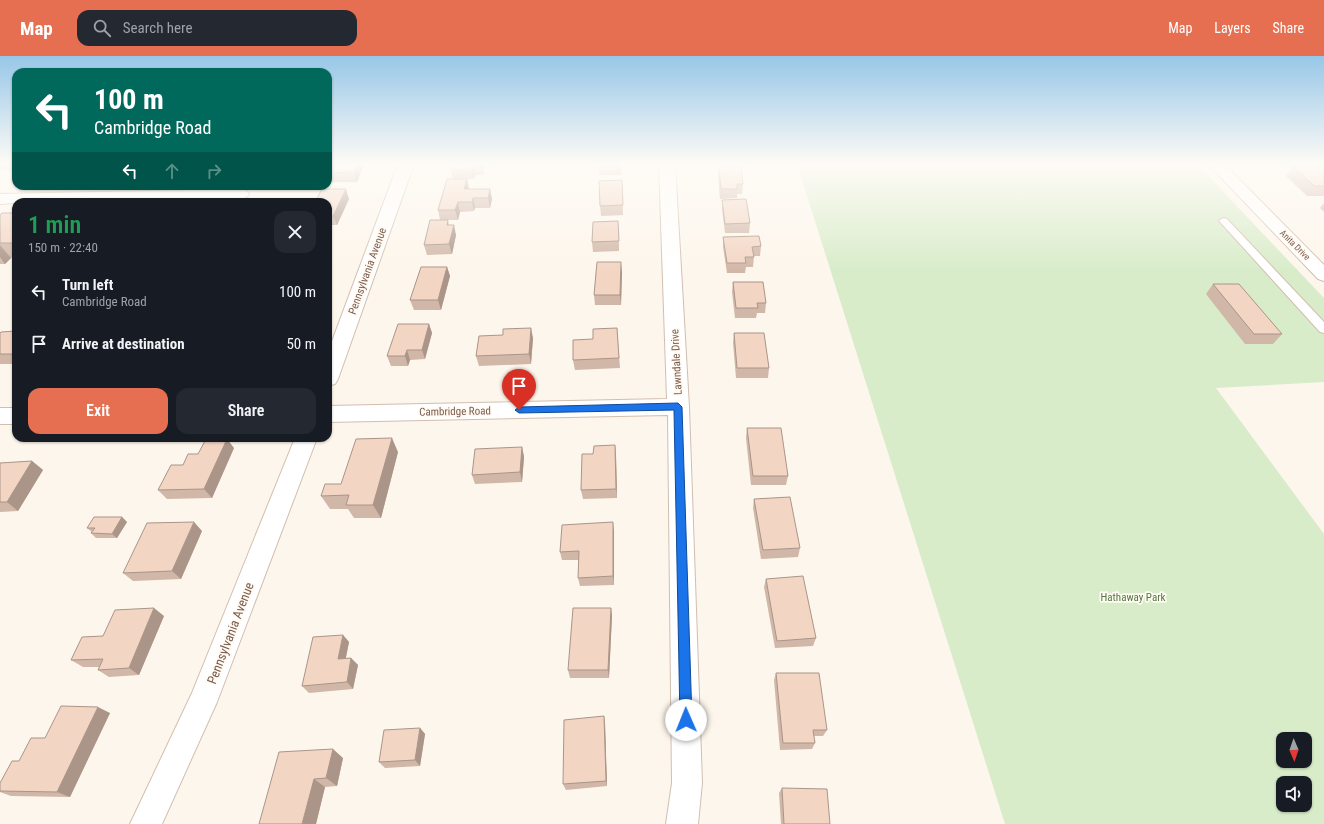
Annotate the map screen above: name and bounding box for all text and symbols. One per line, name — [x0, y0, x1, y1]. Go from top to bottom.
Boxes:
search box — [77, 10, 357, 46]
text: Map — [20, 17, 53, 40]
icon: search — [91, 17, 113, 39]
text: Search here — [123, 19, 193, 37]
text: Map — [1168, 20, 1192, 36]
text: Layers — [1214, 20, 1251, 36]
text: Share — [1273, 20, 1304, 36]
text: 100 m — [94, 83, 164, 116]
icon: left — [28, 84, 80, 136]
text: Cambridge Road — [94, 117, 211, 138]
icon: left — [119, 160, 141, 182]
icon: ahead — [161, 160, 183, 182]
icon: right — [203, 160, 225, 182]
text: 1 min — [28, 211, 81, 239]
button: close — [274, 211, 316, 253]
street label: Pennsylvania Avenue — [346, 226, 389, 316]
street label: Anita Drive — [1278, 228, 1312, 262]
text: 150 m · 22:40 — [28, 240, 98, 255]
text: Turn left — [62, 276, 113, 294]
icon: left — [28, 281, 50, 303]
text: 100 m — [279, 283, 316, 301]
text: Cambridge Road — [62, 294, 147, 309]
street label: Lawndale Drive — [668, 329, 685, 395]
icon: arrive — [28, 333, 50, 355]
text: Arrive at destination — [62, 335, 185, 353]
text: 50 m — [286, 335, 316, 353]
pin — [502, 369, 536, 410]
icon: arrive — [508, 375, 530, 397]
button: Exit — [28, 388, 168, 434]
button: Share — [176, 388, 316, 434]
street label: Cambridge Road — [419, 404, 491, 419]
street label: Pennsylvania Avenue — [204, 580, 257, 686]
park label: Hathaway Park — [1101, 591, 1166, 604]
position arrow — [665, 699, 707, 741]
north arrow — [1276, 732, 1312, 768]
map controls — [1276, 732, 1312, 812]
button: sound — [1276, 776, 1312, 812]

